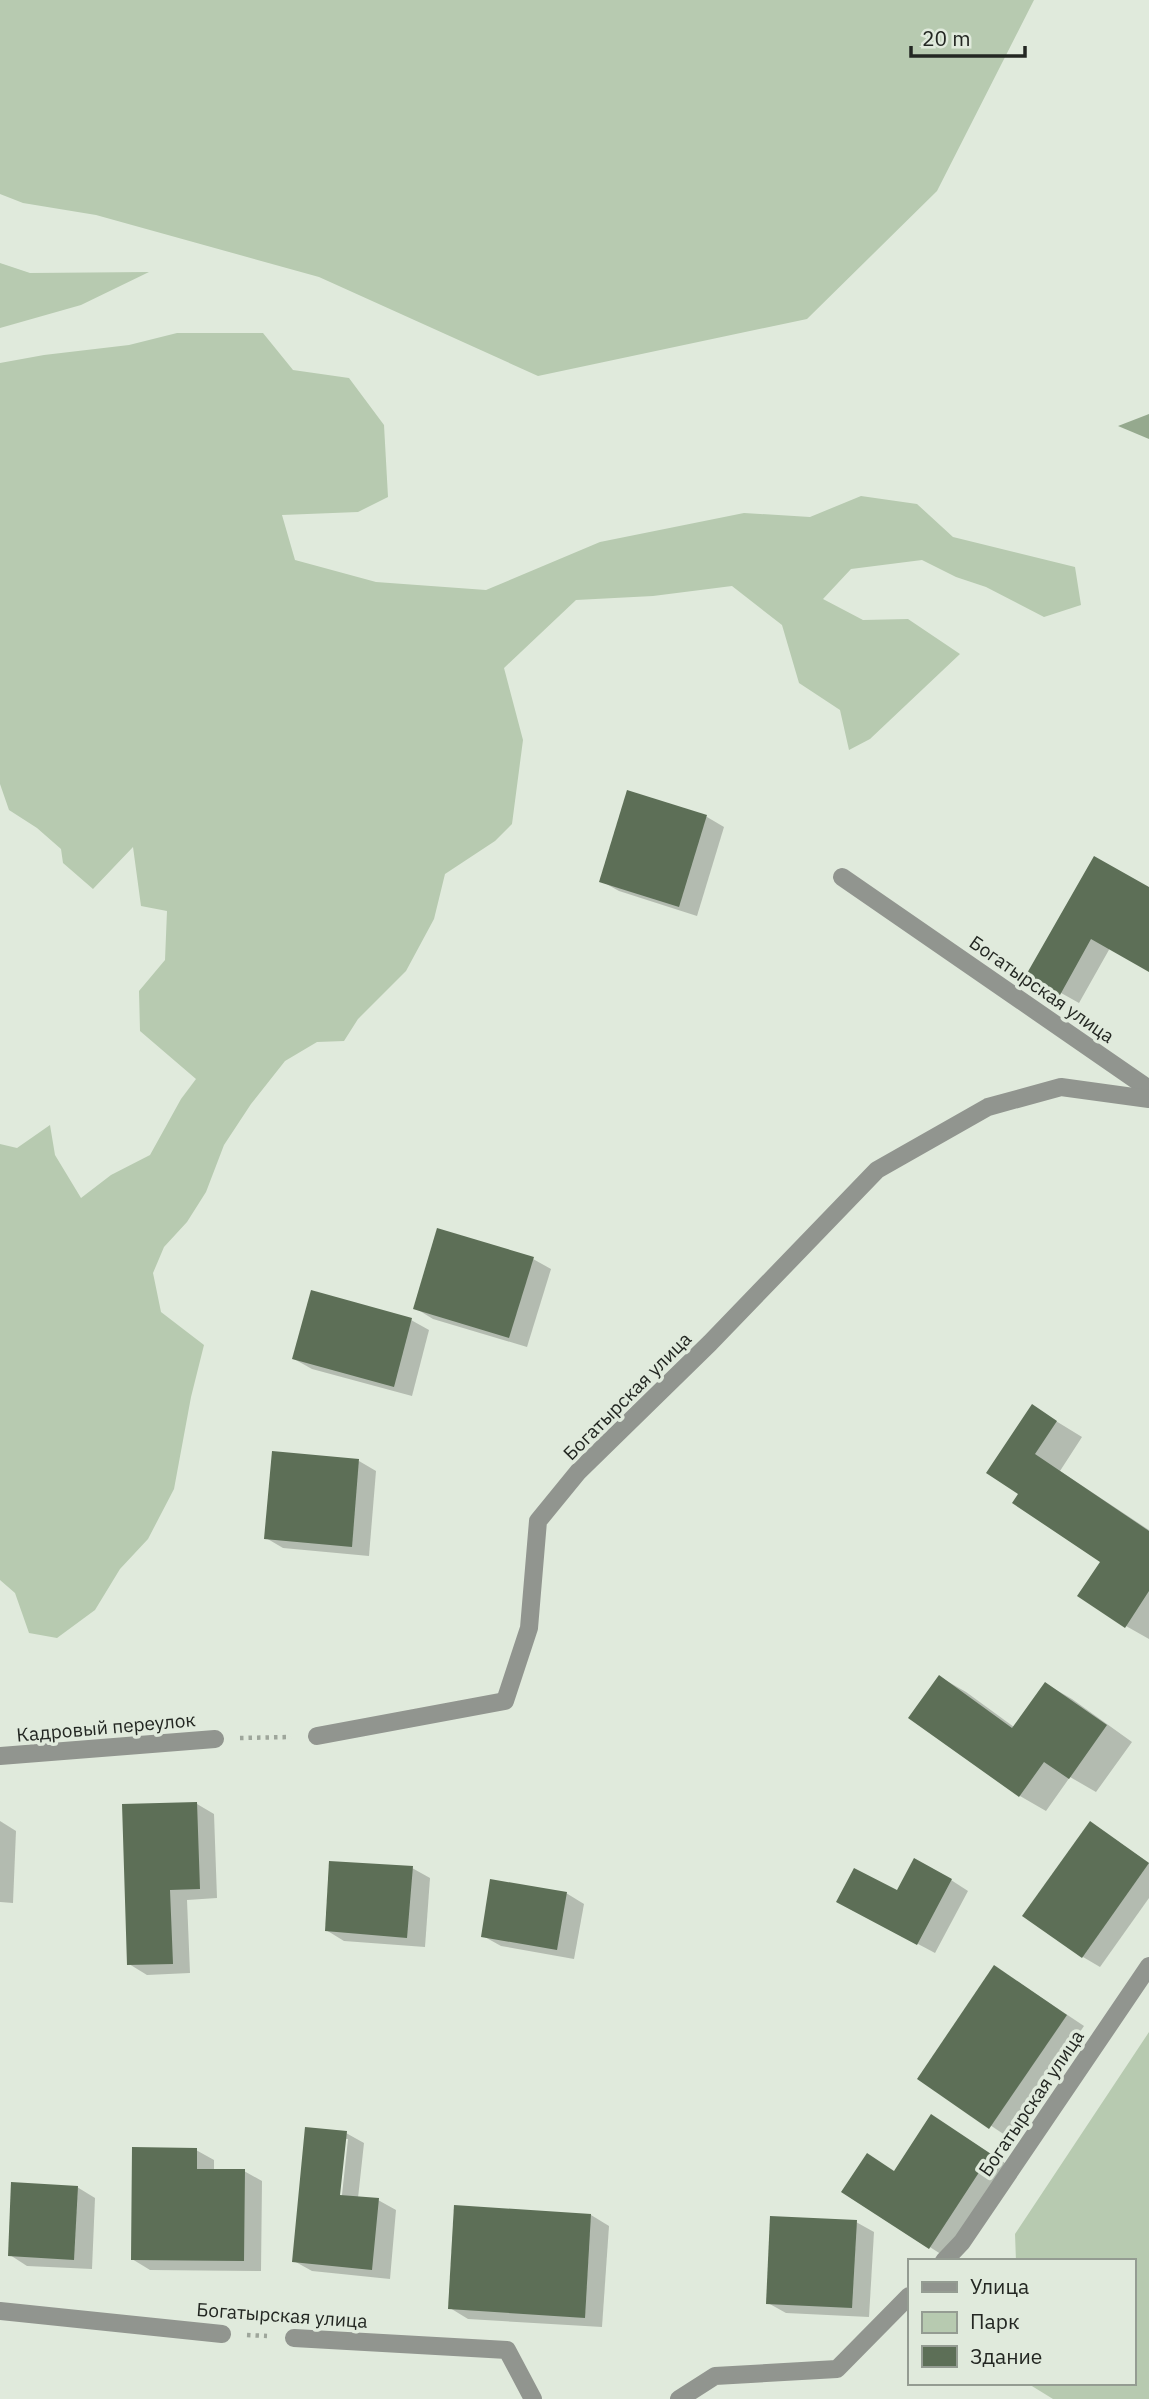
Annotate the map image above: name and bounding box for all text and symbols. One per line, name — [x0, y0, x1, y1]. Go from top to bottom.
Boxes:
scale bar — [911, 14, 1025, 58]
text: 20 m — [922, 24, 971, 52]
street label: Богатырская улица — [965, 930, 1119, 1048]
street label: Богатырская улица — [558, 1327, 696, 1465]
street label: Кадровый переулок — [15, 1707, 197, 1747]
street label: Богатырская улица — [973, 2025, 1089, 2181]
legend — [908, 2259, 1135, 2385]
text: Улица — [970, 2272, 1029, 2300]
street label: Богатырская улица — [196, 2297, 368, 2333]
text: Парк — [970, 2307, 1020, 2335]
text: Здание — [970, 2342, 1042, 2370]

